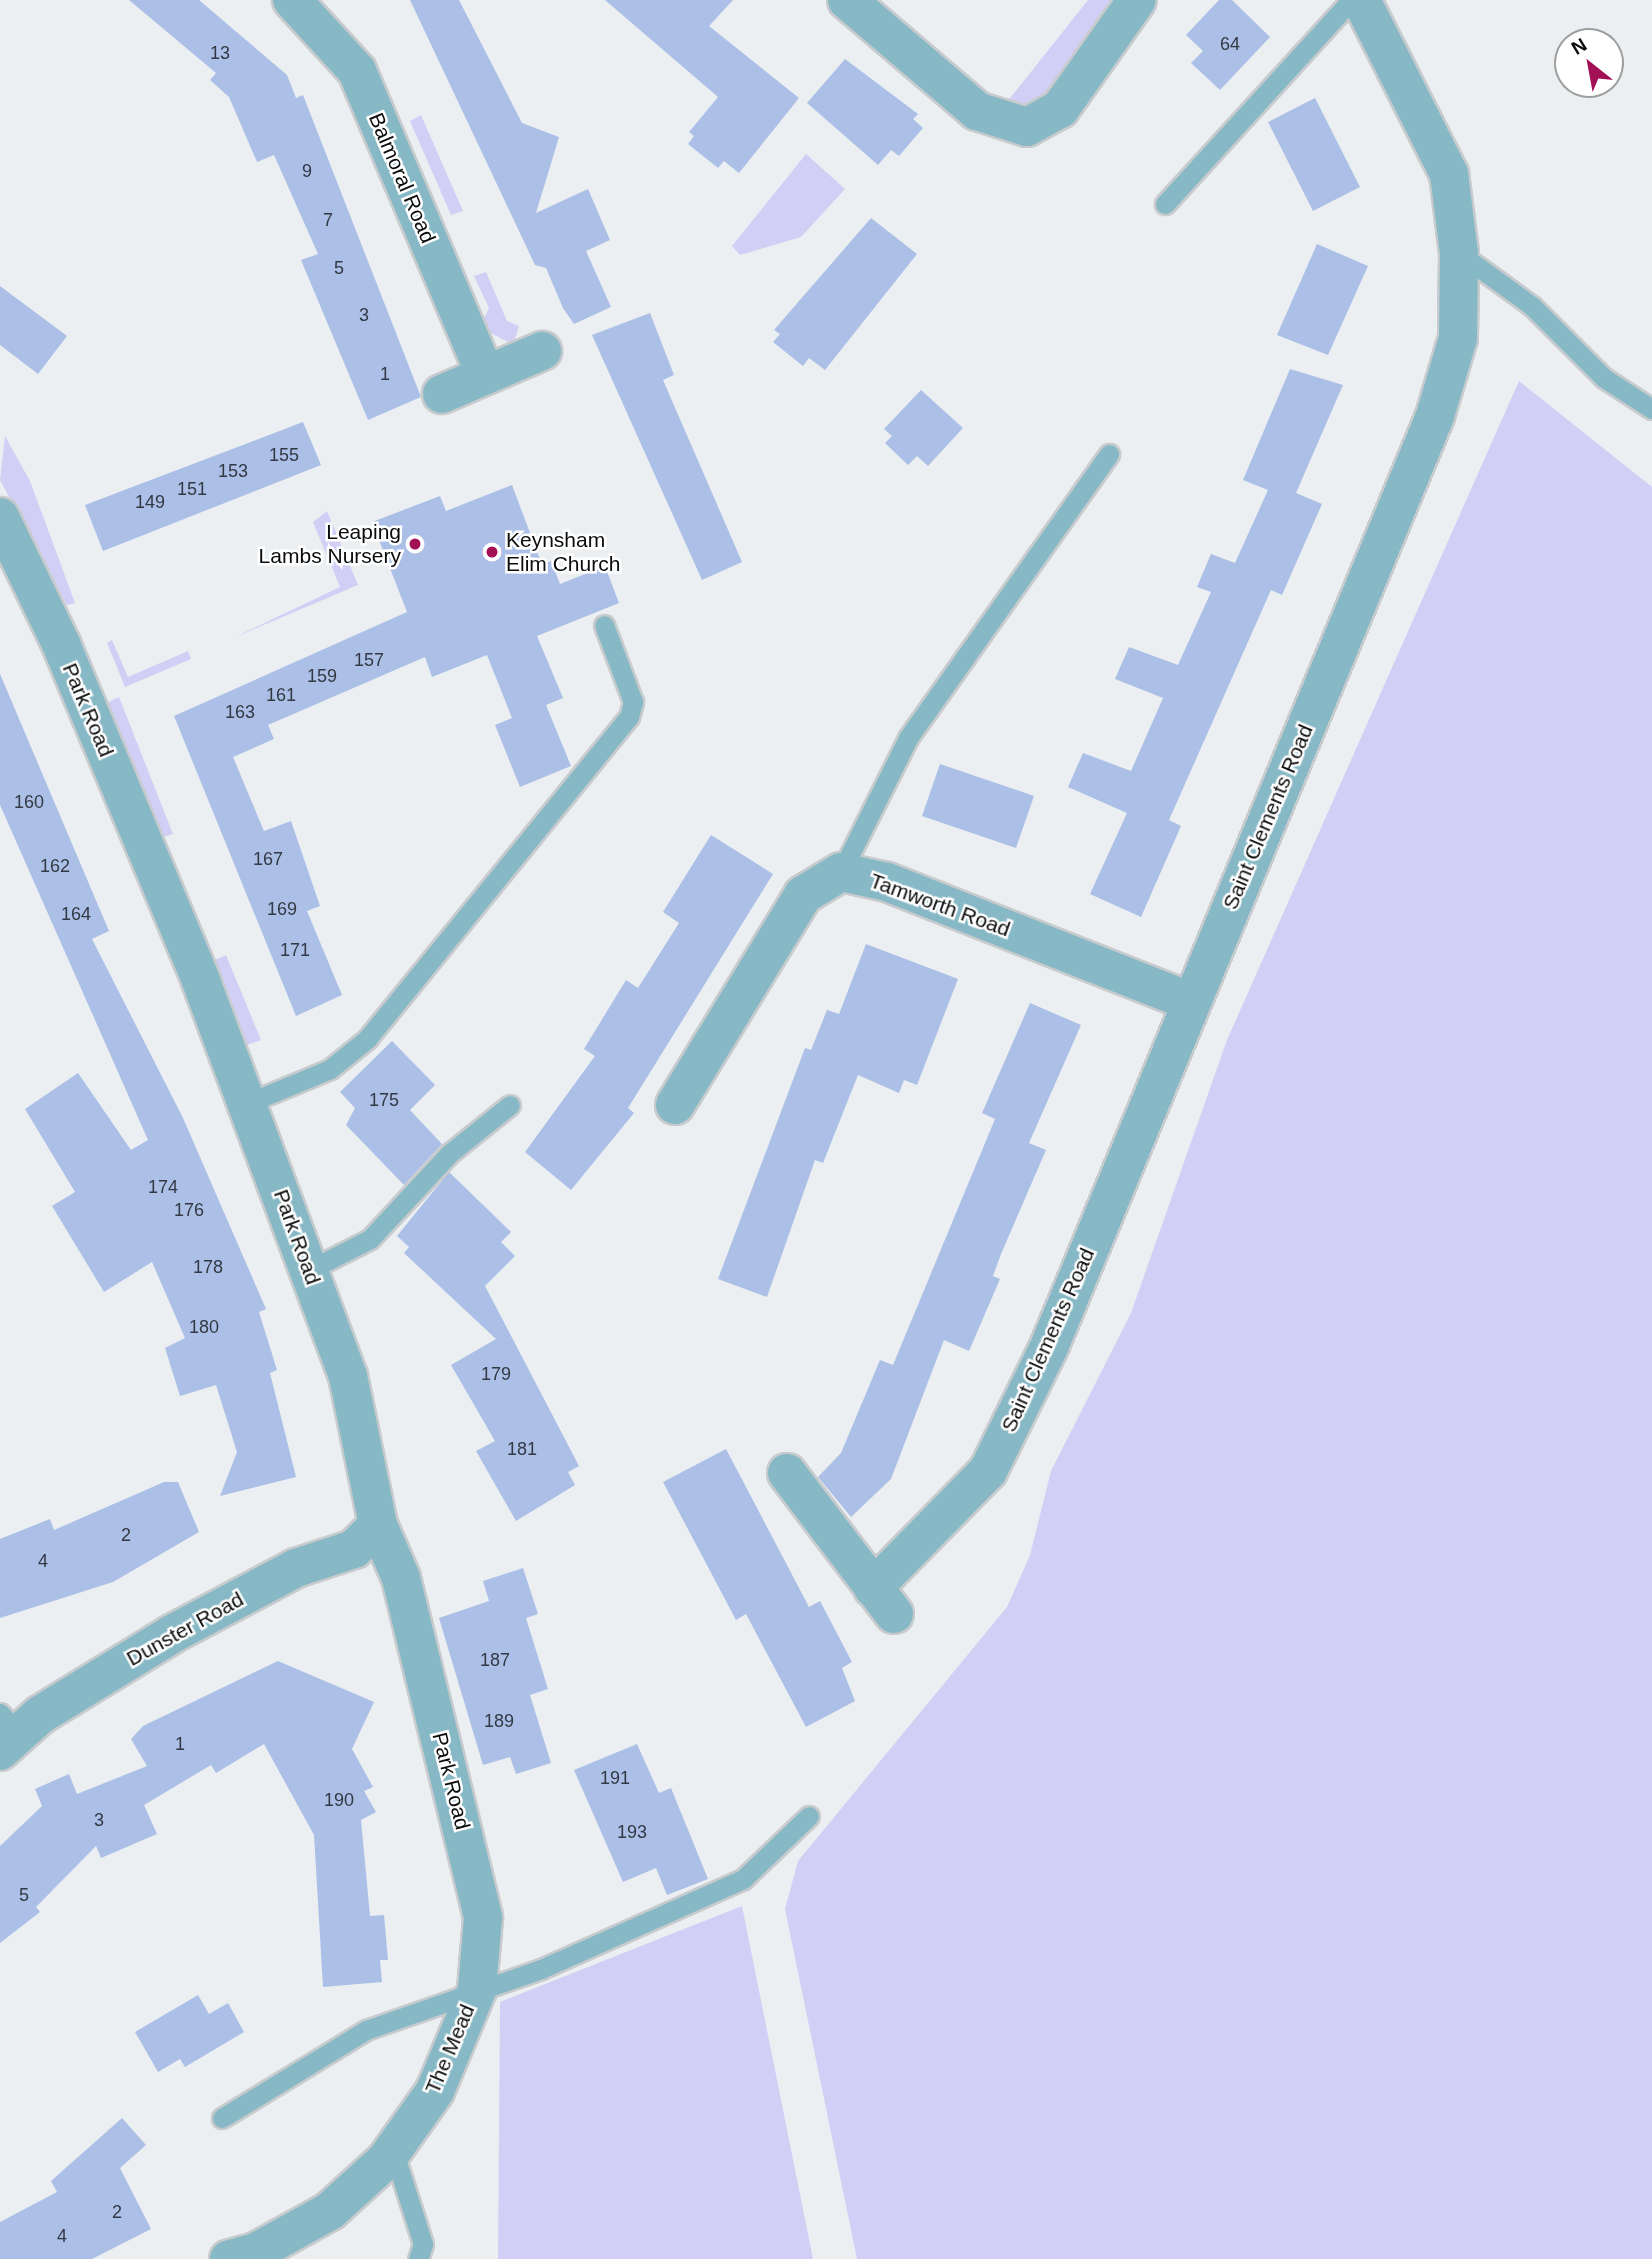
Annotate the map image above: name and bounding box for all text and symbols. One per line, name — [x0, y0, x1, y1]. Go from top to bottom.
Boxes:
north arrow — [1554, 28, 1624, 98]
house number: 64 — [1220, 33, 1240, 55]
text: N — [1568, 34, 1590, 59]
house number: 13 — [210, 42, 230, 64]
street label: Balmoral Road — [363, 109, 441, 247]
house number: 9 — [302, 160, 312, 182]
house number: 7 — [323, 209, 333, 231]
house number: 5 — [334, 257, 344, 279]
house number: 3 — [359, 304, 369, 326]
house number: 1 — [380, 363, 390, 385]
house number: 155 — [269, 444, 299, 466]
house number: 153 — [218, 460, 248, 482]
house number: 151 — [177, 478, 207, 500]
house number: 149 — [135, 491, 165, 513]
place label: Leaping Lambs Nursery — [259, 519, 401, 569]
place label: Keynsham Elim Church — [506, 527, 620, 577]
marker: Leaping Lambs Nursery — [407, 536, 423, 552]
marker: Keynsham Elim Church — [484, 544, 500, 560]
house number: 157 — [354, 649, 384, 671]
street label: Park Road — [57, 659, 119, 761]
house number: 159 — [307, 665, 337, 687]
house number: 161 — [266, 684, 296, 706]
house number: 163 — [225, 701, 255, 723]
street label: Saint Clements Road — [1218, 721, 1318, 913]
house number: 160 — [14, 791, 44, 813]
house number: 167 — [253, 848, 283, 870]
house number: 162 — [40, 855, 70, 877]
street label: Tamworth Road — [867, 868, 1013, 942]
house number: 169 — [267, 898, 297, 920]
house number: 164 — [61, 903, 91, 925]
house number: 171 — [280, 939, 310, 961]
house number: 175 — [369, 1089, 399, 1111]
house number: 174 — [148, 1176, 178, 1198]
street label: Park Road — [268, 1186, 326, 1288]
house number: 176 — [174, 1199, 204, 1221]
street label: Saint Clements Road — [996, 1244, 1100, 1436]
house number: 178 — [193, 1256, 223, 1278]
house number: 180 — [189, 1316, 219, 1338]
house number: 179 — [481, 1363, 511, 1385]
house number: 181 — [507, 1438, 537, 1460]
house number: 2 — [121, 1524, 131, 1546]
house number: 4 — [38, 1550, 48, 1572]
street label: Dunster Road — [122, 1587, 248, 1671]
house number: 187 — [480, 1649, 510, 1671]
house number: 189 — [484, 1710, 514, 1732]
street label: Park Road — [427, 1730, 475, 1832]
house number: 1 — [175, 1733, 185, 1755]
house number: 191 — [600, 1767, 630, 1789]
house number: 190 — [324, 1789, 354, 1811]
house number: 3 — [94, 1809, 104, 1831]
house number: 193 — [617, 1821, 647, 1843]
house number: 5 — [19, 1884, 29, 1906]
street label: The Mead — [420, 2001, 480, 2097]
house number: 2 — [112, 2201, 122, 2223]
house number: 4 — [57, 2225, 67, 2247]

